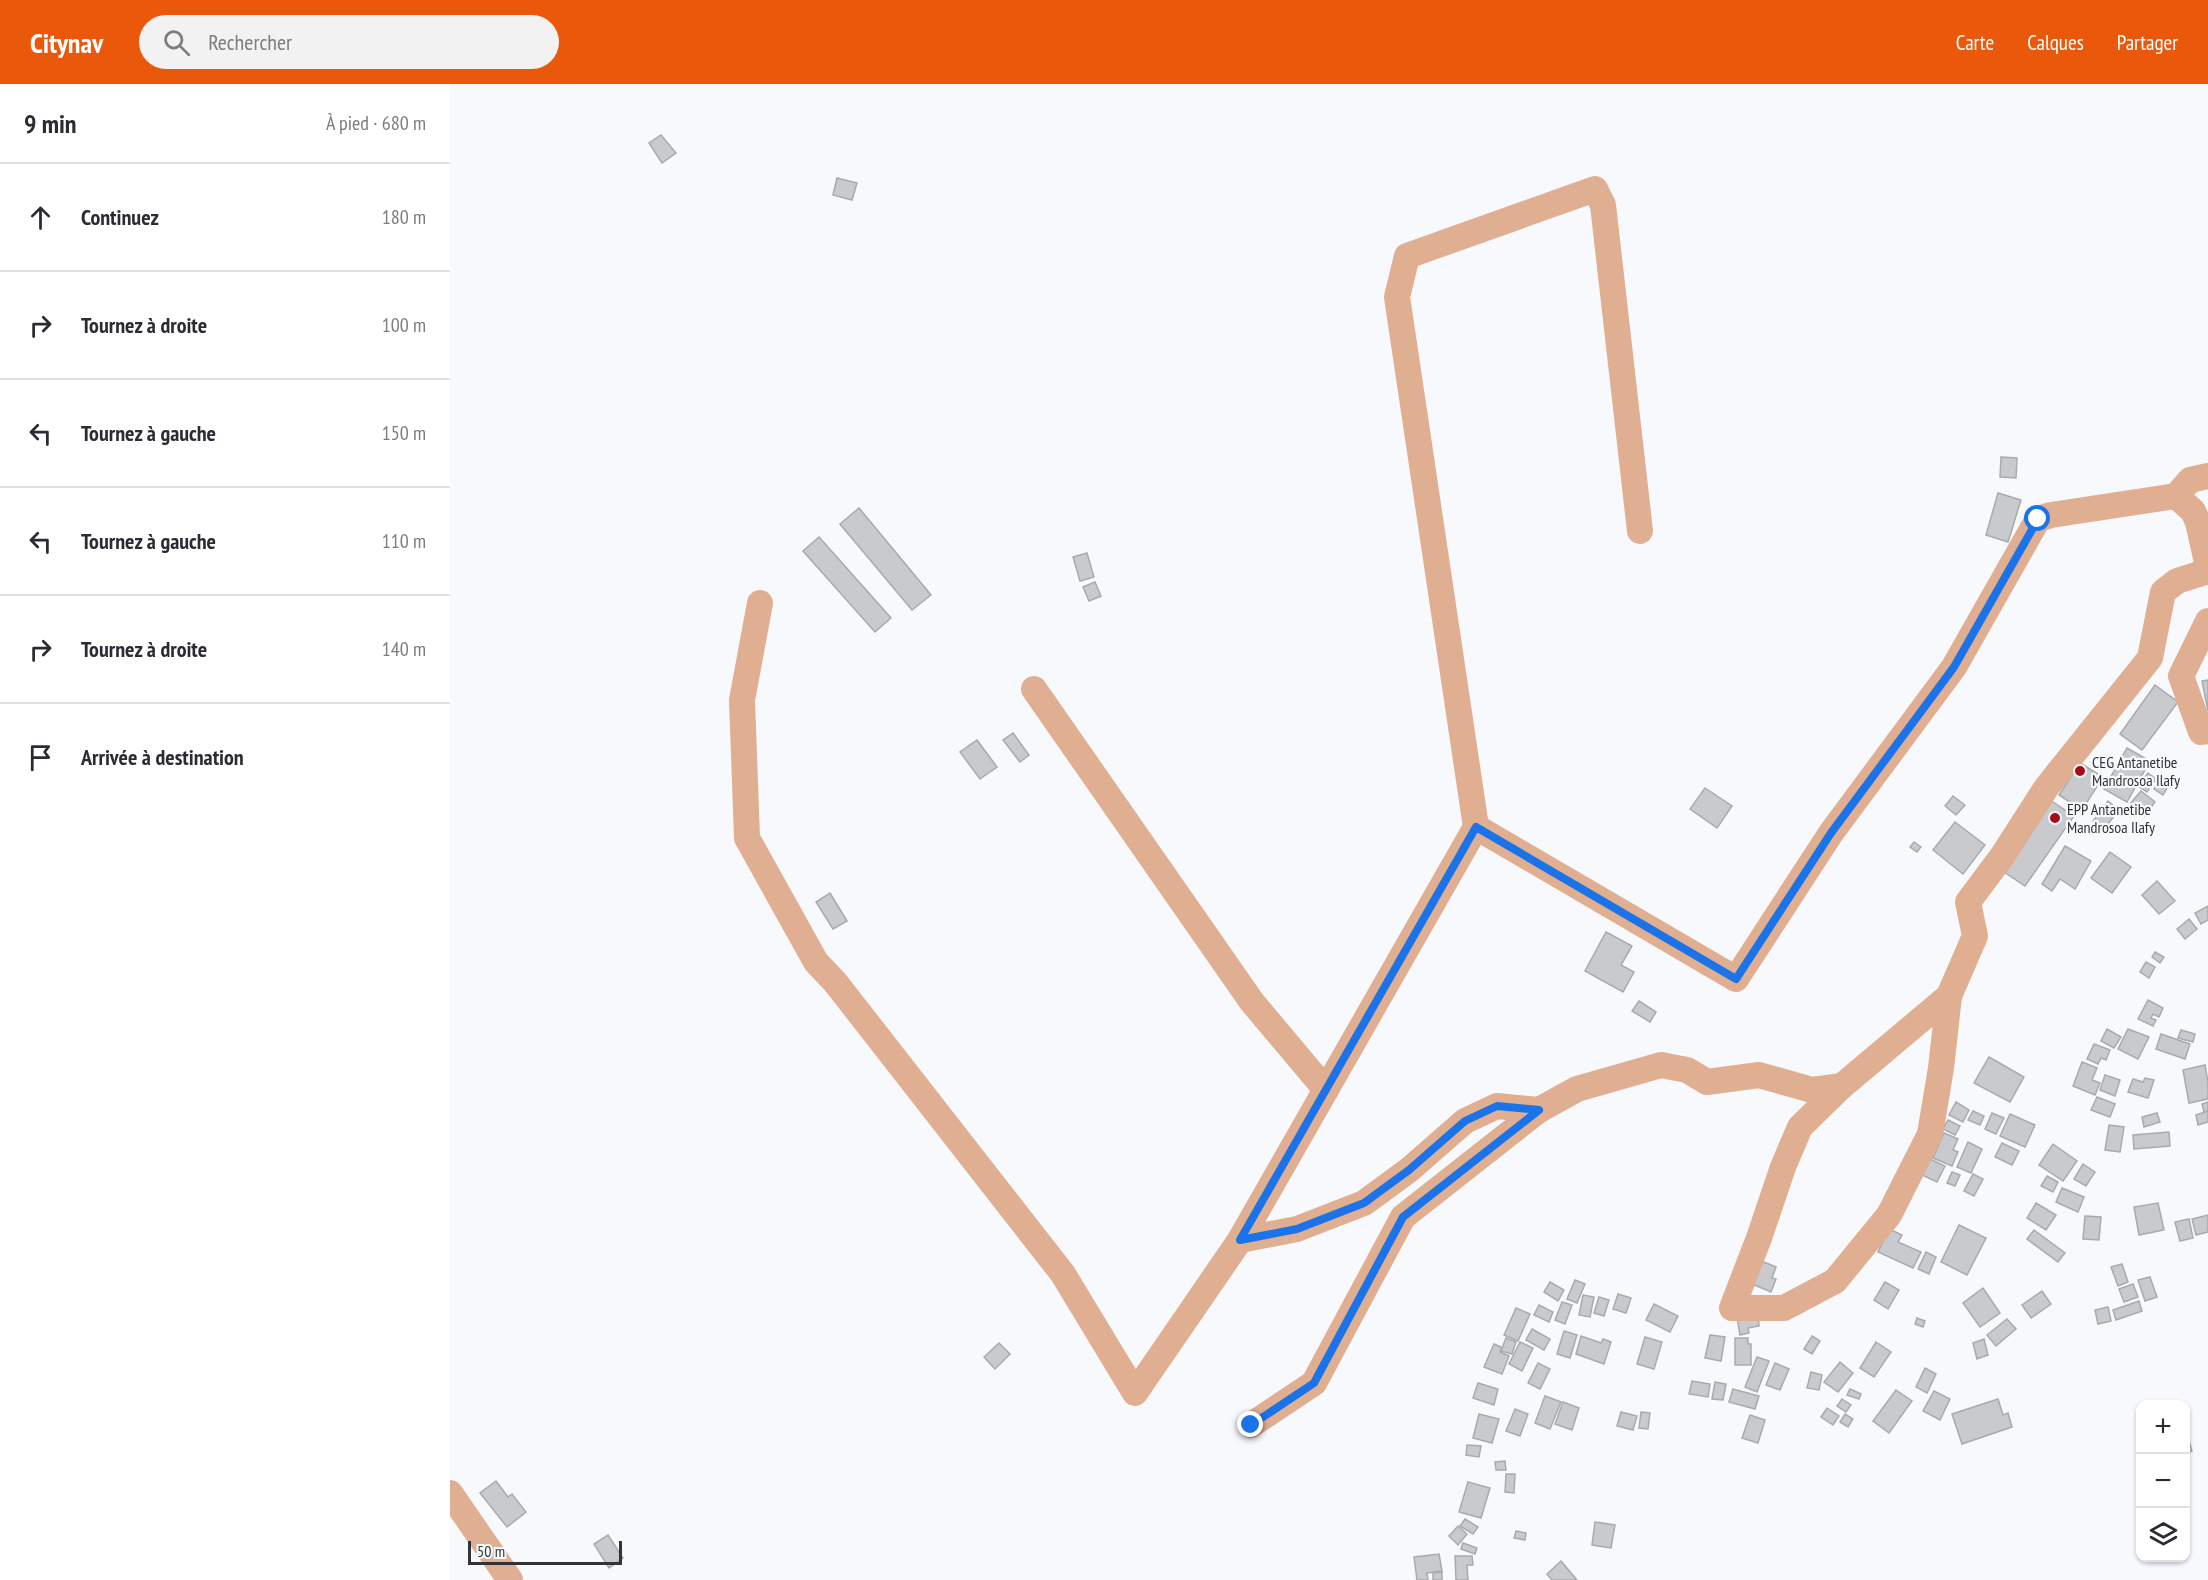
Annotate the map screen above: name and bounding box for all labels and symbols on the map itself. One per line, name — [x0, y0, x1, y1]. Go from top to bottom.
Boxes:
route start — [2024, 505, 2050, 531]
place label: CEG Antanetibe Mandrosoa Ilafy — [2092, 752, 2180, 790]
marker: CEG Antanetibe Mandrosoa Ilafy — [2073, 764, 2087, 778]
place label: EPP Antanetibe Mandrosoa Ilafy — [2067, 799, 2155, 837]
marker: EPP Antanetibe Mandrosoa Ilafy — [2048, 811, 2062, 825]
route end — [1237, 1411, 1263, 1437]
scale bar — [468, 1538, 622, 1566]

